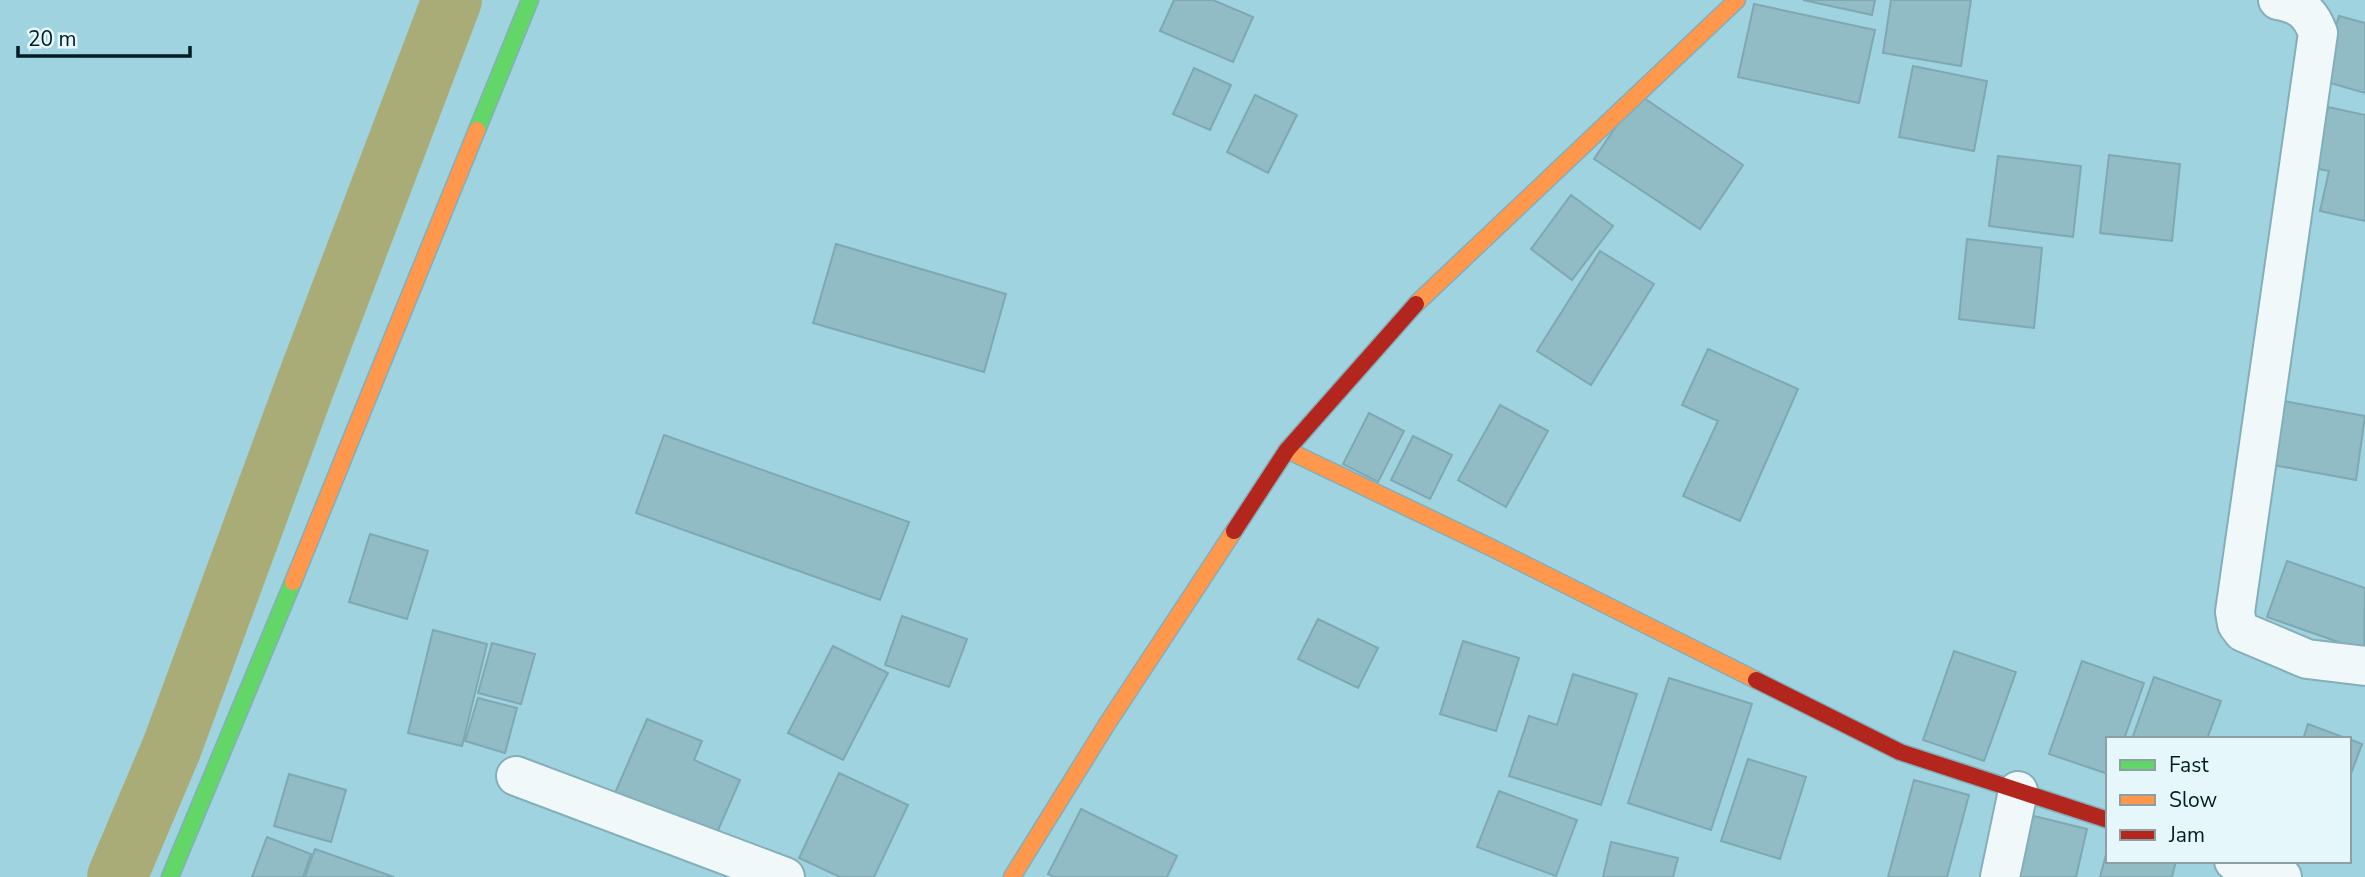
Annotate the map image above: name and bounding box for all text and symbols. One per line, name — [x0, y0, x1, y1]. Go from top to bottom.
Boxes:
scale bar — [18, 14, 189, 58]
text: 20 m — [28, 25, 77, 53]
legend — [2106, 737, 2351, 863]
text: Fast — [2169, 751, 2209, 779]
text: Slow — [2169, 786, 2218, 814]
text: Jam — [2168, 821, 2205, 849]

